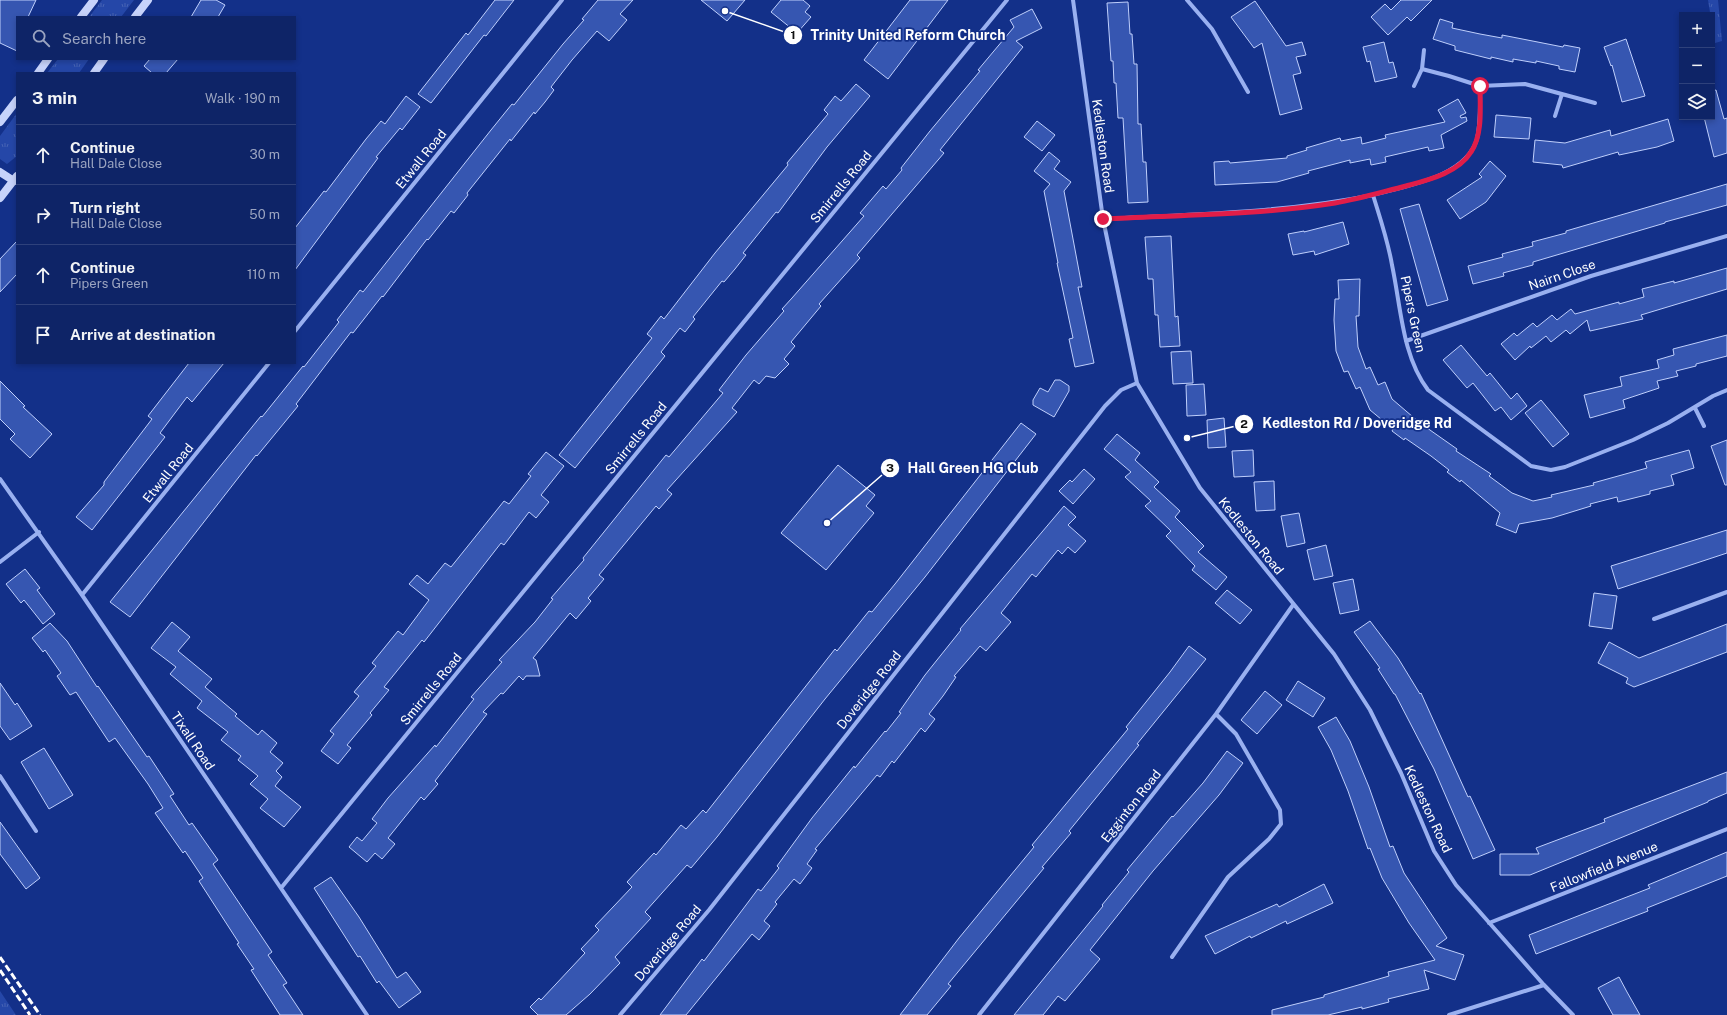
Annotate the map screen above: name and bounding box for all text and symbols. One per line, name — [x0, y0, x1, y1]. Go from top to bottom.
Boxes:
map controls — [1679, 12, 1715, 120]
button: + — [1679, 12, 1715, 48]
search box — [16, 16, 296, 60]
callout: Trinity United Reform Church — [783, 22, 1014, 48]
icon: search — [30, 27, 52, 49]
text: Trinity United Reform Church — [810, 27, 1006, 43]
text: 1 — [790, 28, 796, 42]
text: Search here — [62, 30, 146, 47]
button: − — [1679, 48, 1715, 84]
route start — [1471, 77, 1489, 95]
button: layers — [1679, 84, 1715, 120]
text: 3 min — [32, 88, 77, 108]
text: Walk · 190 m — [205, 91, 280, 106]
street label: Kedleston Road — [1089, 98, 1117, 194]
street label: Etwall Road — [393, 126, 449, 192]
text: Continue — [70, 139, 135, 156]
icon: ahead — [32, 144, 54, 166]
text: 30 m — [250, 147, 280, 162]
street label: Smirrells Road — [807, 148, 875, 226]
text: Hall Dale Close — [70, 156, 162, 171]
text: Turn right — [70, 199, 140, 216]
icon: right — [32, 204, 54, 226]
text: 50 m — [249, 207, 280, 222]
route end — [1094, 210, 1112, 228]
text: Hall Dale Close — [70, 216, 162, 231]
street label: Nairn Close — [1527, 257, 1597, 293]
text: Continue — [70, 259, 135, 276]
icon: ahead — [32, 264, 54, 286]
text: 110 m — [247, 267, 280, 282]
street label: Pipers Green — [1398, 274, 1428, 354]
text: Pipers Green — [70, 276, 148, 291]
icon: arrive — [32, 324, 54, 346]
text: Arrive at destination — [70, 326, 215, 343]
street label: Smirrells Road — [602, 399, 670, 477]
callout: Kedleston Rd / Doveridge Rd — [1234, 411, 1459, 437]
text: Kedleston Rd / Doveridge Rd — [1262, 415, 1452, 431]
text: 2 — [1240, 417, 1248, 431]
street label: Etwall Road — [140, 440, 196, 506]
callout: Hall Green HG Club — [880, 455, 1047, 481]
text: Hall Green HG Club — [908, 460, 1038, 476]
text: 3 — [886, 461, 894, 475]
street label: Kedleston Road — [1215, 494, 1287, 578]
street label: Doveridge Road — [834, 648, 904, 732]
street label: Smirrells Road — [397, 650, 465, 728]
street label: Tixall Road — [168, 709, 218, 773]
street label: Kedleston Road — [1401, 763, 1455, 855]
street label: Egginton Road — [1098, 767, 1164, 845]
street label: Fallowfield Avenue — [1548, 839, 1660, 895]
street label: Doveridge Road — [632, 902, 704, 984]

